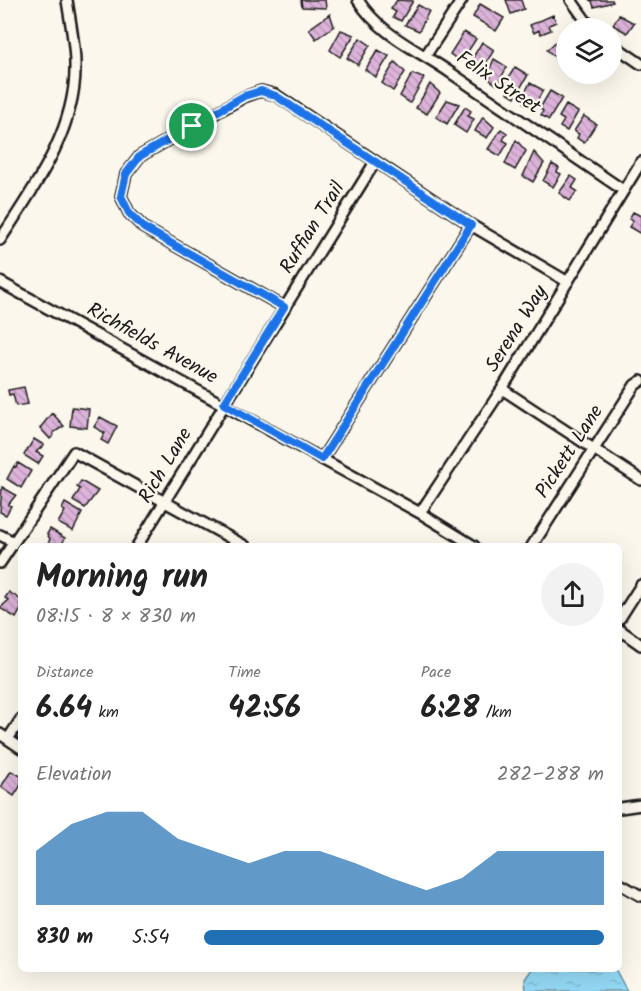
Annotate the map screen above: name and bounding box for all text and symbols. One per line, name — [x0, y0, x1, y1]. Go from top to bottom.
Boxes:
map controls — [556, 18, 622, 84]
button: layers — [556, 18, 622, 84]
street label: Felix Street — [449, 43, 547, 123]
pin — [166, 100, 217, 151]
icon: arrive — [175, 109, 208, 142]
street label: Ruffian Trail — [272, 175, 354, 280]
street label: Serena Way — [478, 279, 557, 379]
street label: Richfields Avenue — [80, 295, 224, 393]
street label: Pickett Lane — [528, 399, 612, 505]
street label: Rich Lane — [131, 422, 201, 510]
text: Morning run — [36, 552, 208, 605]
button: share — [541, 563, 604, 626]
text: 08:15 · 8 × 830 m — [36, 601, 196, 633]
text: Distance — [36, 660, 94, 685]
text: Time — [228, 660, 261, 685]
text: Pace — [421, 660, 451, 685]
text: 6.64 — [36, 685, 92, 733]
text: 42:56 — [228, 685, 301, 733]
text: 6:28 — [421, 685, 480, 733]
text: km — [92, 700, 119, 725]
text: /km — [480, 700, 512, 725]
text: Elevation — [36, 759, 112, 791]
text: 282–288 m — [497, 759, 604, 791]
text: 830 m — [36, 922, 93, 954]
text: 5:54 — [132, 922, 169, 954]

